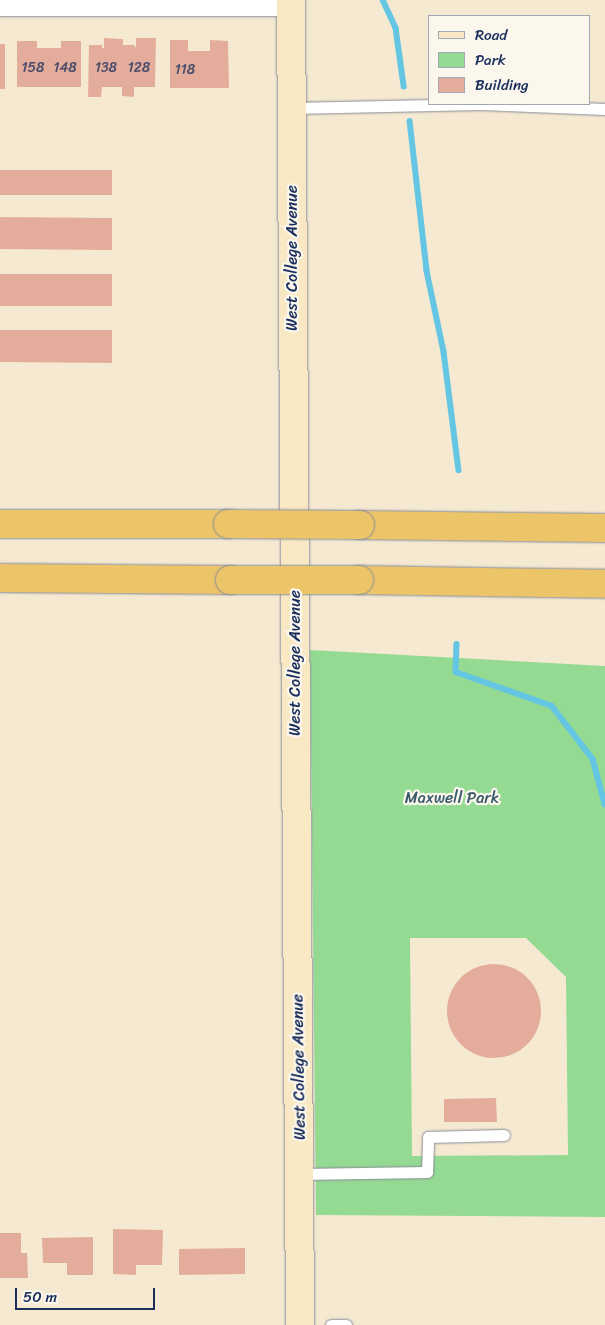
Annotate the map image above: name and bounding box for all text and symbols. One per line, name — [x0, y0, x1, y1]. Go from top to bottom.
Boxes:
legend — [428, 15, 590, 105]
text: Road — [475, 22, 507, 48]
text: Park — [475, 47, 506, 73]
house number: 158 — [21, 60, 45, 76]
house number: 148 — [53, 60, 77, 76]
house number: 138 — [95, 60, 117, 76]
house number: 128 — [128, 60, 150, 76]
house number: 118 — [175, 62, 195, 78]
text: Building — [475, 72, 529, 98]
street label: West College Avenue — [282, 185, 302, 331]
street label: West College Avenue — [285, 590, 305, 736]
park label: Maxwell Park — [405, 788, 499, 808]
street label: West College Avenue — [288, 994, 310, 1140]
scale bar — [18, 1278, 158, 1310]
text: 50 m — [23, 1284, 57, 1310]

